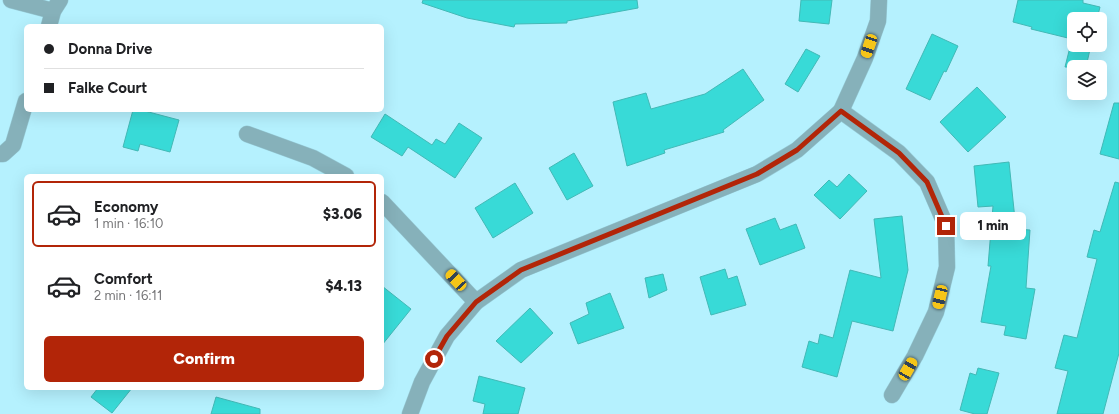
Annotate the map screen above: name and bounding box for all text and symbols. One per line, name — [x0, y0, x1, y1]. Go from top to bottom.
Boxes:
map controls — [1067, 12, 1107, 100]
button: locate — [1067, 12, 1107, 52]
car — [859, 33, 879, 59]
text: Donna Drive — [68, 40, 152, 58]
button: layers — [1067, 60, 1107, 100]
text: Falke Court — [68, 79, 147, 97]
icon: car — [46, 196, 82, 232]
text: Economy — [94, 198, 159, 216]
text: $3.06 — [323, 205, 362, 223]
callout: 1 min — [960, 212, 1026, 240]
text: 1 min · 16:10 — [94, 216, 163, 231]
route end — [937, 217, 955, 235]
text: 1 min — [977, 218, 1009, 233]
car — [443, 267, 469, 293]
icon: car — [46, 268, 82, 304]
text: Comfort — [94, 270, 153, 288]
text: $4.13 — [325, 277, 362, 295]
car — [931, 284, 949, 310]
text: 2 min · 16:11 — [94, 288, 162, 303]
button: Confirm — [44, 336, 364, 382]
route start — [425, 350, 443, 368]
car — [897, 356, 919, 382]

